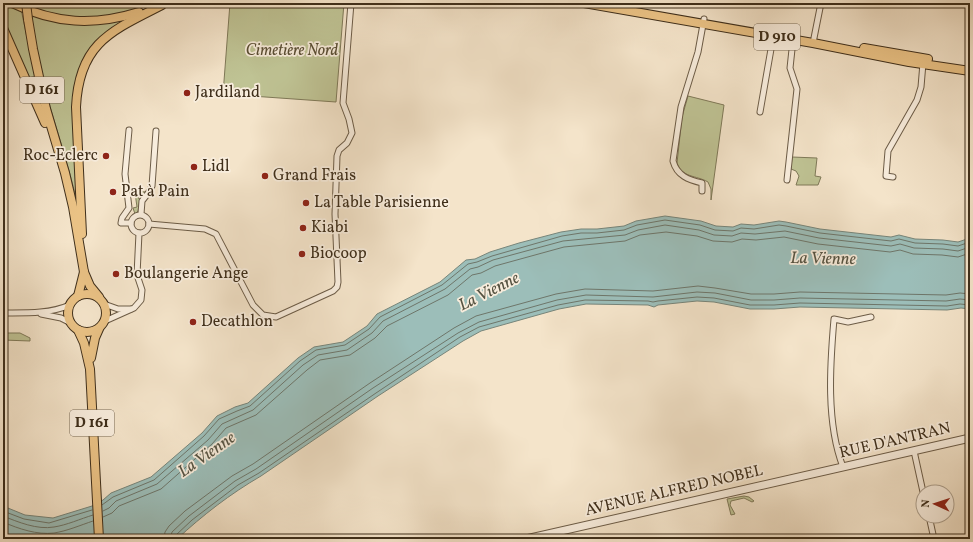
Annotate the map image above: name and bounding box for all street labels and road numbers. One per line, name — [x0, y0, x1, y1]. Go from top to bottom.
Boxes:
road number: D 910 — [754, 24, 800, 50]
road number: D 161 — [20, 77, 64, 103]
road number: D 161 — [70, 410, 114, 436]
street label: RUE D'ANTRAN — [837, 417, 953, 465]
street label: AVENUE ALFRED NOBEL — [583, 460, 765, 522]

